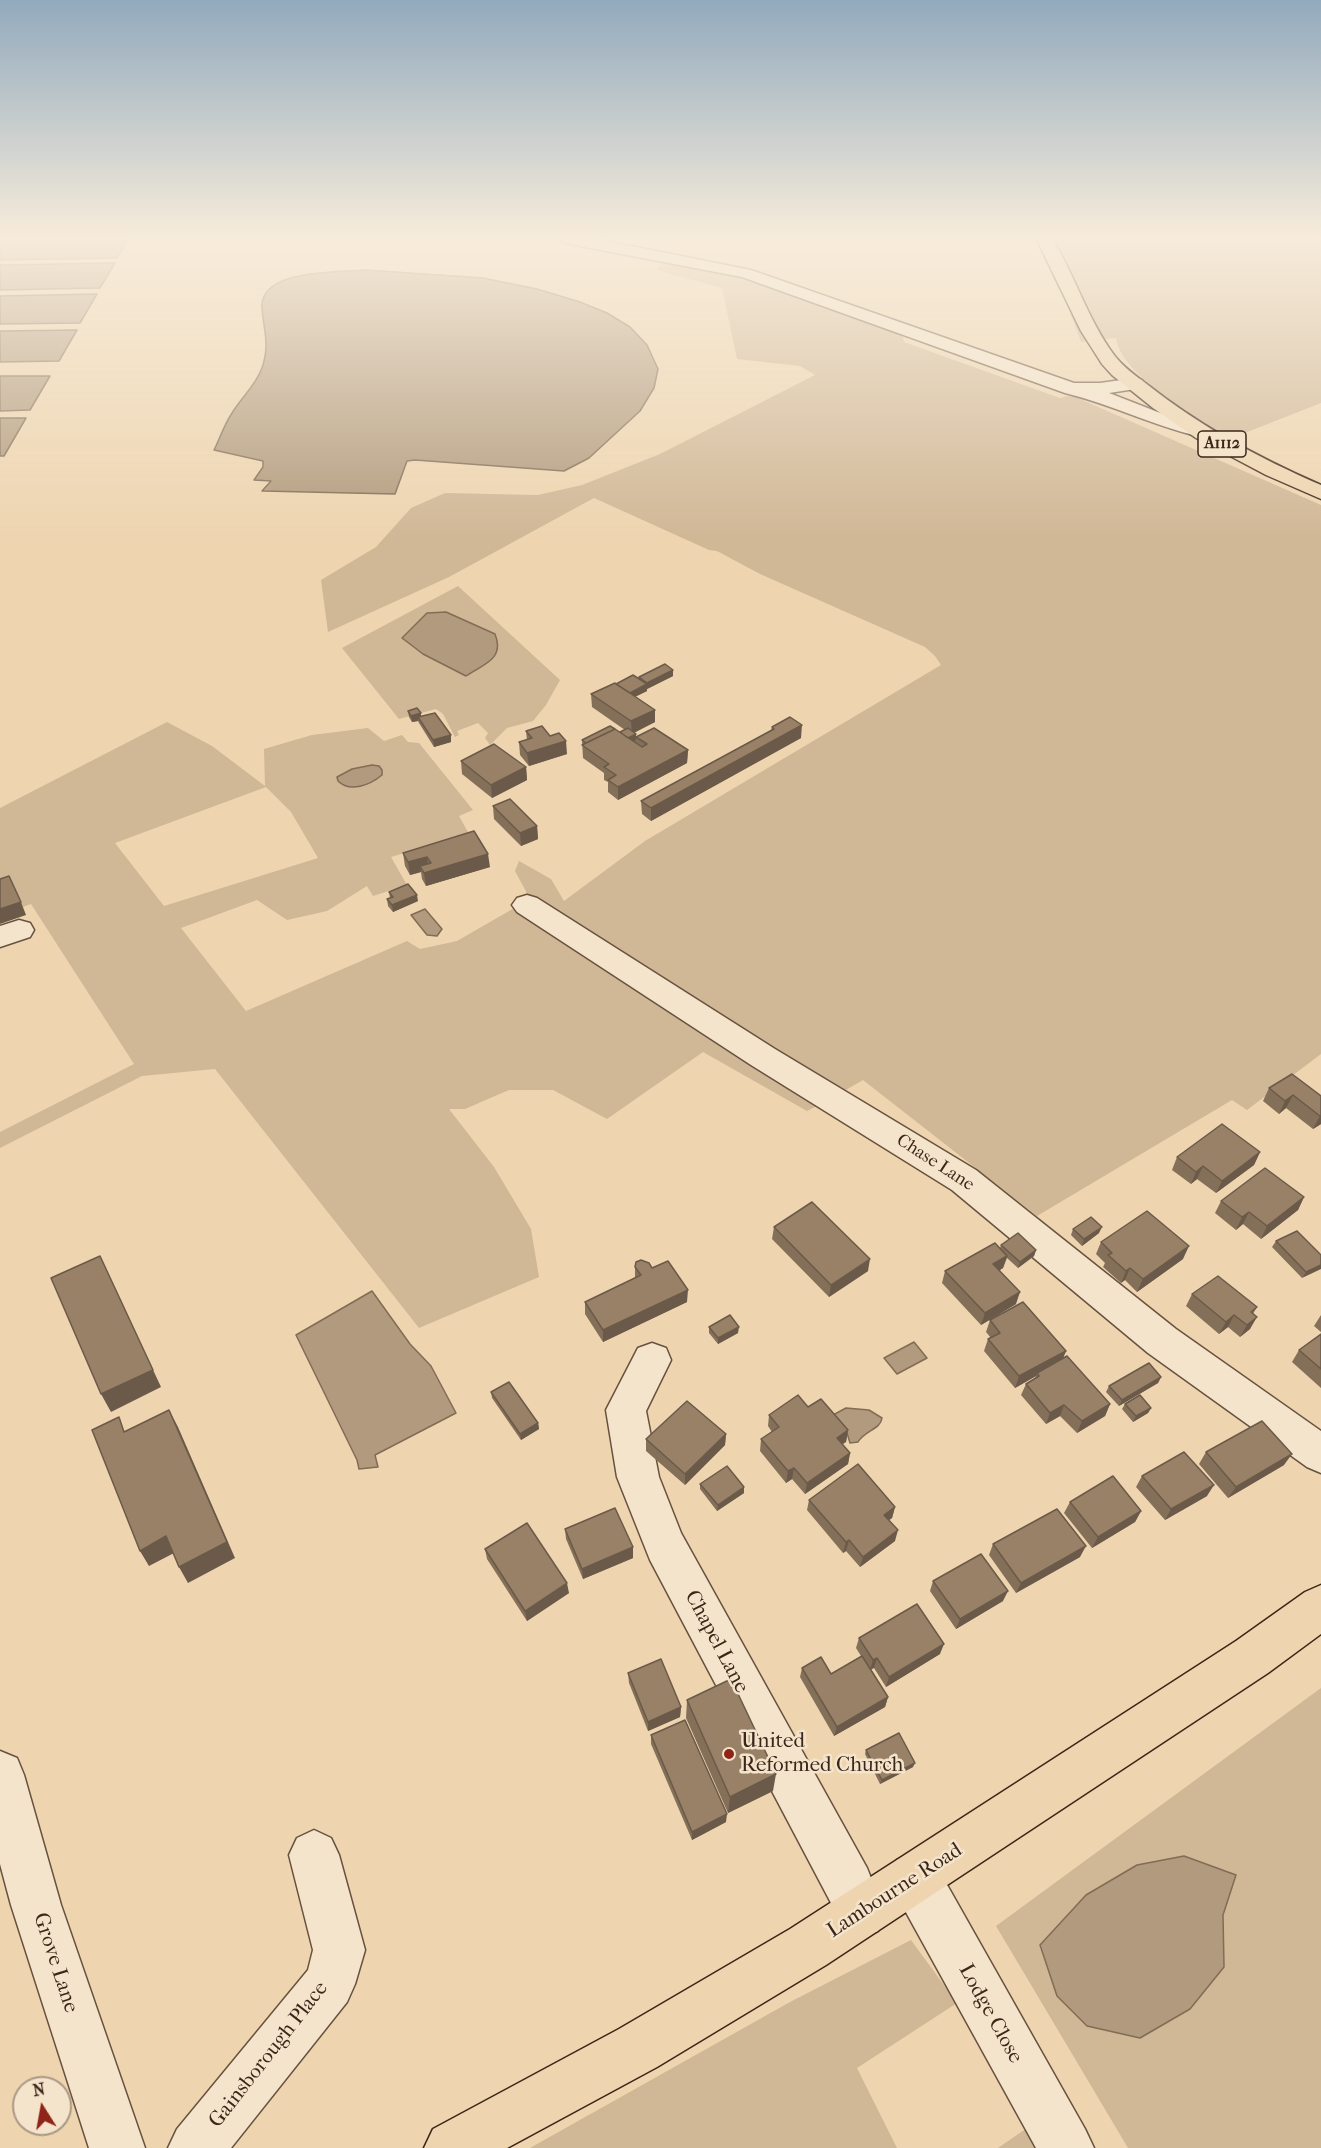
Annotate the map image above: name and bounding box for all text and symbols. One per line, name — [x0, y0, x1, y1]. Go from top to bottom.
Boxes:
road number: A1112 — [1198, 431, 1246, 457]
street label: Chase Lane — [892, 1130, 978, 1196]
street label: Chapel Lane — [678, 1586, 754, 1698]
place label: United Reformed Church — [741, 1729, 903, 1779]
marker: United Reformed Church — [722, 1747, 736, 1761]
street label: Lambourne Road — [823, 1838, 967, 1944]
street label: Grove Lane — [27, 1910, 83, 2016]
street label: Lodge Close — [952, 1960, 1028, 2068]
street label: Gainsborough Place — [204, 1977, 334, 2133]
north arrow — [12, 2076, 72, 2136]
text: N — [31, 2079, 47, 2100]

